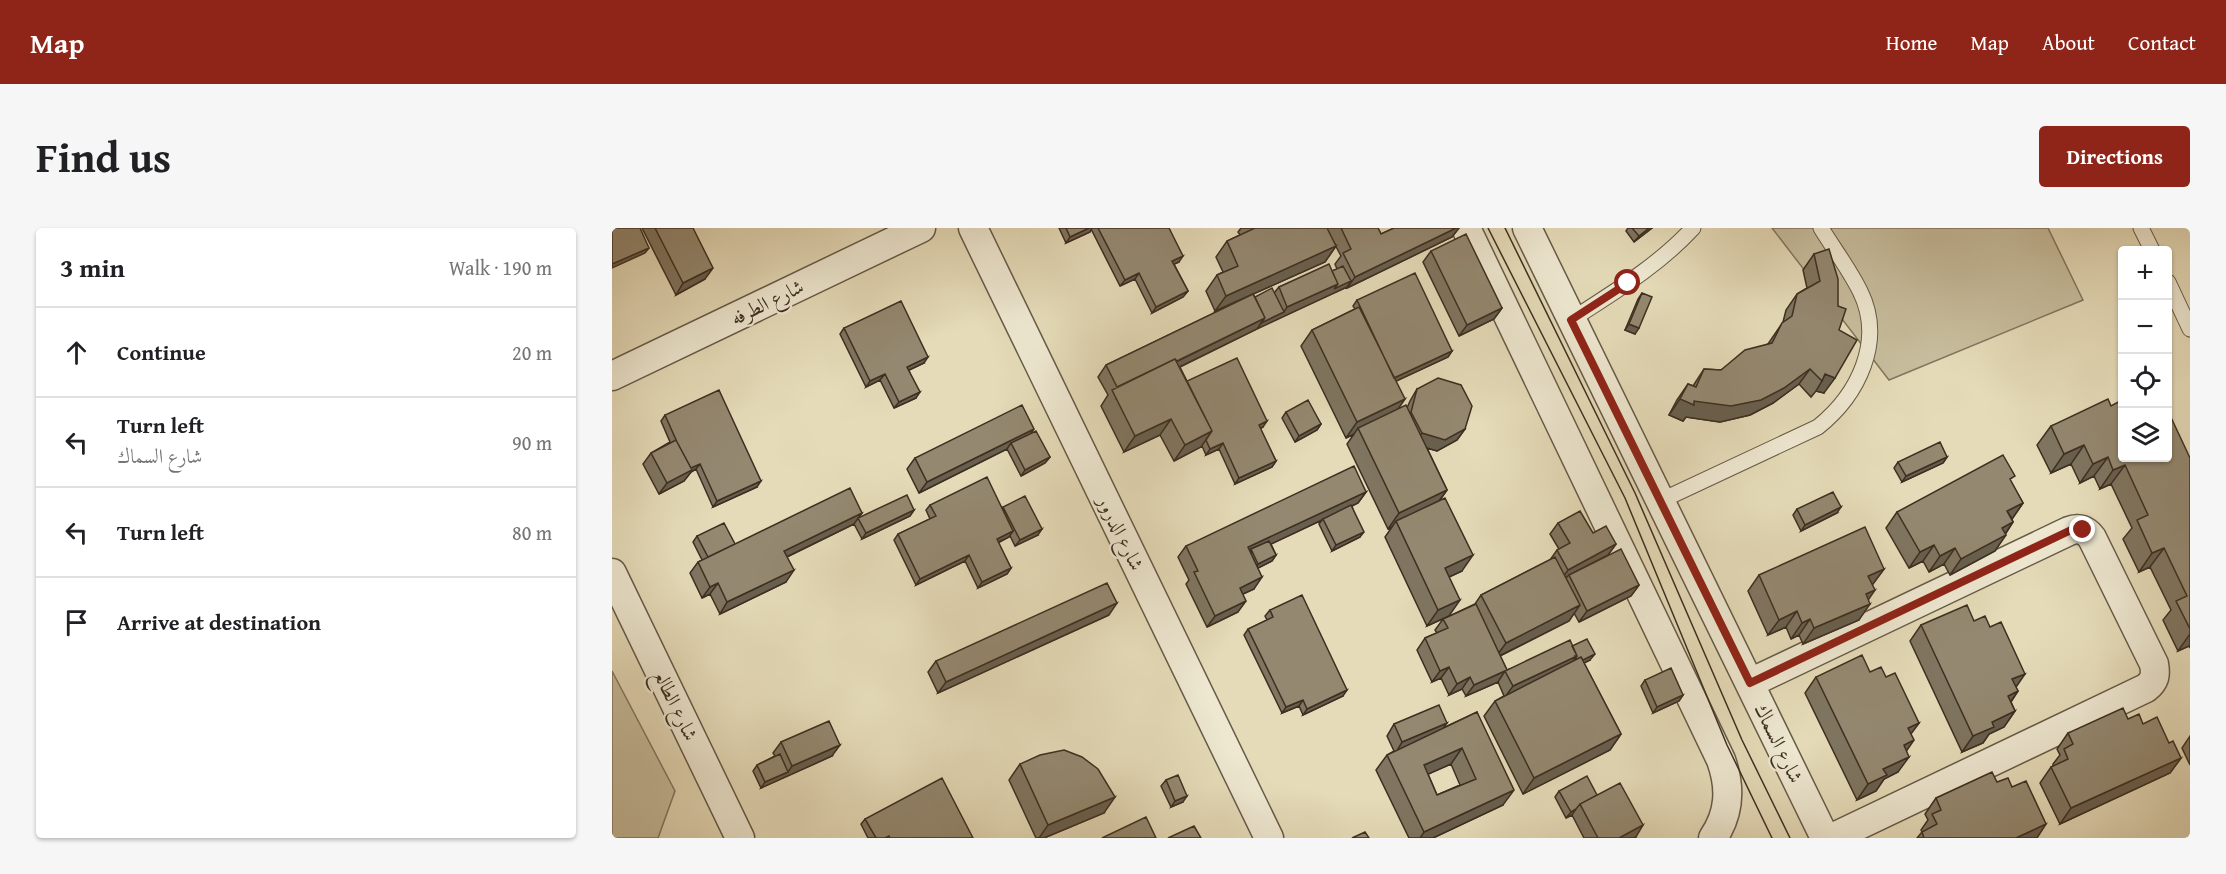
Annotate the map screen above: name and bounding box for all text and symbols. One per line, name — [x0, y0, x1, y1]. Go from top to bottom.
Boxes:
text: Map — [30, 22, 84, 63]
text: Home — [1886, 27, 1937, 58]
text: Map — [1970, 27, 2009, 58]
text: About — [2042, 27, 2095, 58]
text: Contact — [2128, 27, 2196, 58]
text: Find us — [36, 126, 171, 187]
button: Directions — [2039, 126, 2190, 187]
map controls — [2118, 246, 2172, 462]
button: + — [2118, 246, 2172, 300]
text: 3 min — [60, 248, 125, 287]
text: Walk · 190 m — [449, 253, 552, 282]
route start — [1614, 269, 1640, 295]
street label: شارع الطرفه — [725, 271, 810, 335]
button: − — [2118, 300, 2172, 354]
icon: ahead — [60, 336, 93, 369]
text: Continue — [117, 336, 206, 368]
text: 20 m — [512, 338, 552, 367]
button: locate — [2118, 354, 2172, 408]
button: layers — [2118, 408, 2172, 462]
text: Turn left — [117, 409, 204, 441]
icon: left — [60, 426, 93, 459]
text: 90 m — [512, 428, 552, 457]
text: شارع السماك — [117, 441, 202, 470]
street label: شارع الدرور — [1086, 489, 1152, 577]
icon: left — [60, 516, 93, 549]
text: Turn left — [117, 516, 204, 548]
route end — [2069, 516, 2095, 542]
text: 80 m — [512, 518, 552, 547]
icon: arrive — [60, 606, 93, 639]
text: Arrive at destination — [117, 606, 321, 638]
street label: شارع الطالع — [643, 664, 706, 747]
street label: شارع السماك — [1744, 698, 1811, 789]

